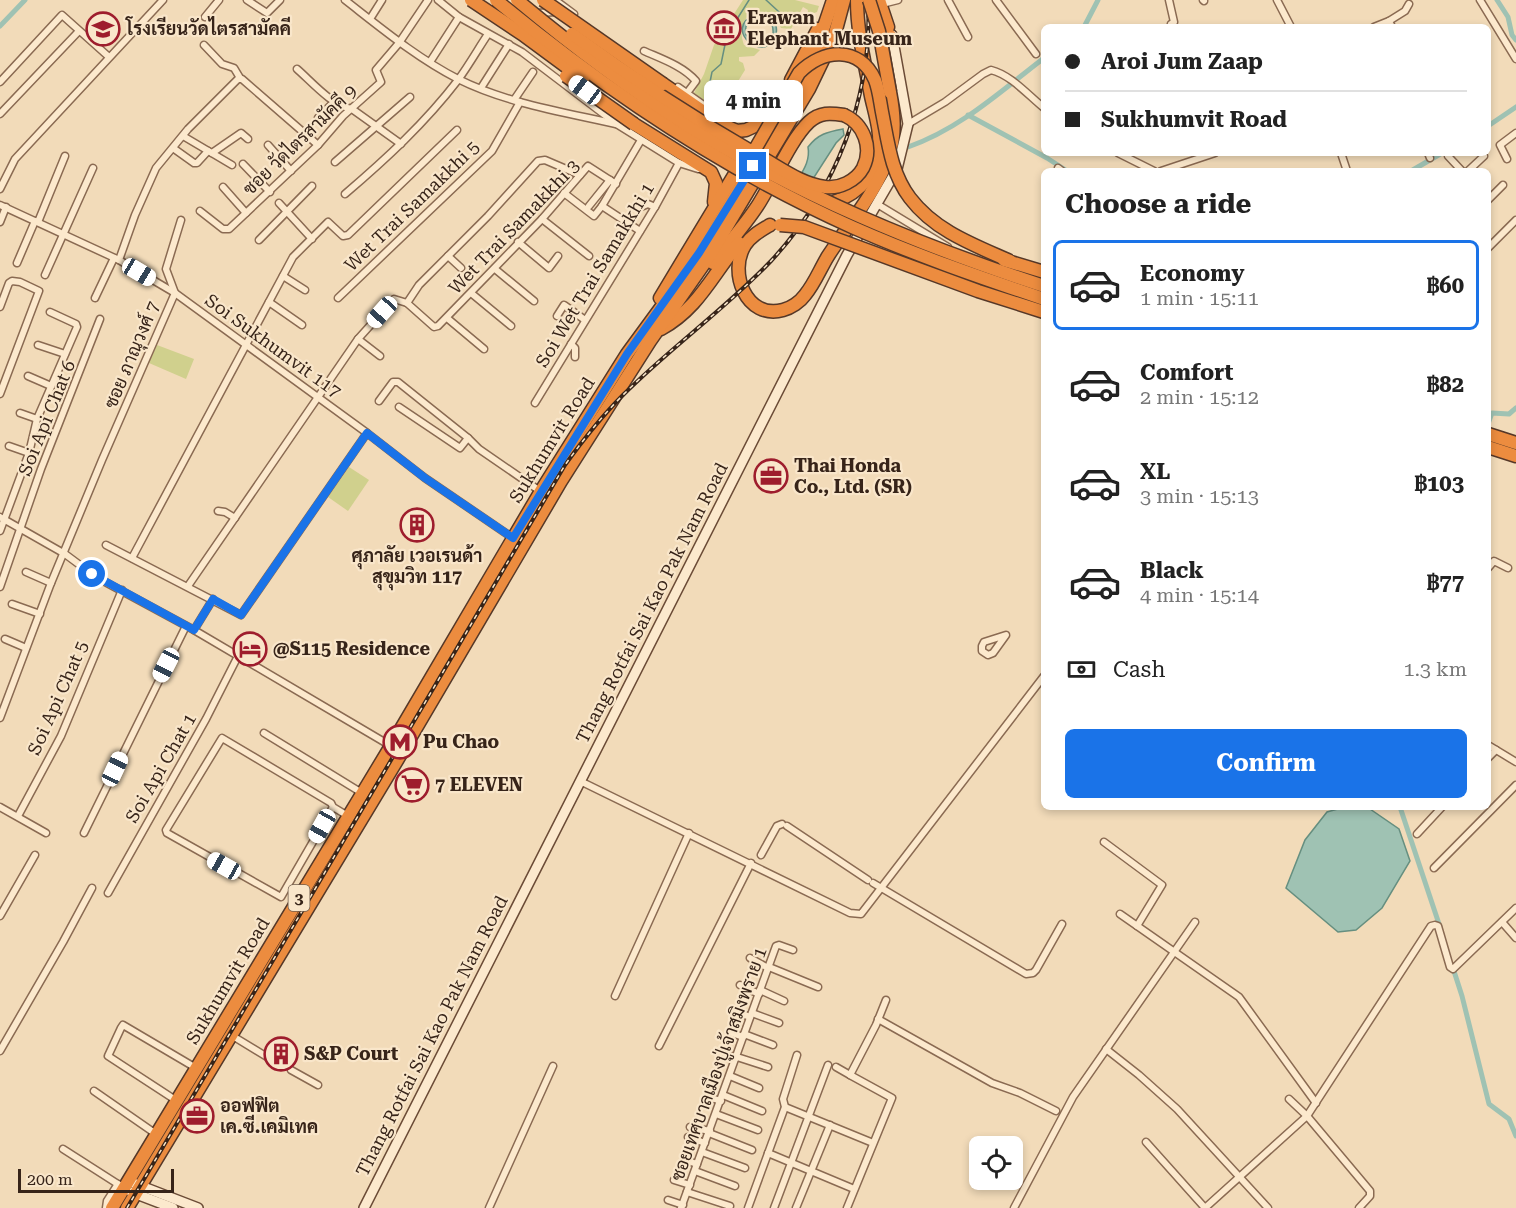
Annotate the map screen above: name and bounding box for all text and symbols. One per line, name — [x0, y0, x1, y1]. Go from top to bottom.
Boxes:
place label: Erawan Elephant Museum — [747, 7, 913, 49]
museum icon: Erawan Elephant Museum — [706, 10, 742, 46]
school or university icon: โรงเรียนวัดไตรสามัคคี — [85, 11, 121, 47]
place label: โรงเรียนวัดไตรสามัคคี — [125, 16, 291, 39]
text: Aroi Jum Zaap — [1101, 49, 1263, 74]
car — [565, 72, 605, 108]
street label: ซอย วัดไตรสามัคคี 9 — [237, 79, 361, 199]
callout: 4 min — [704, 79, 802, 121]
text: 4 min — [726, 89, 781, 113]
text: Sukhumvit Road — [1101, 107, 1287, 132]
street label: Wet Trai Samakkhi 5 — [340, 136, 483, 275]
route end — [739, 152, 766, 179]
street label: Wet Trai Samakkhi 3 — [444, 155, 583, 298]
street label: Soi Wet Trai Samakkhi 1 — [531, 179, 658, 371]
text: Choose a ride — [1065, 188, 1251, 220]
car — [119, 255, 159, 289]
icon: car — [1068, 258, 1122, 312]
text: Economy — [1140, 261, 1244, 286]
text: ฿60 — [1427, 273, 1464, 298]
text: 1 min · 15:11 — [1140, 286, 1259, 310]
street label: Soi Sukhumvit 117 — [201, 289, 345, 402]
car — [363, 293, 401, 331]
street label: ซอย ภาณุวงศ์ 7 — [98, 297, 165, 412]
street label: Soi Api Chat 6 — [14, 357, 79, 479]
icon: car — [1068, 357, 1122, 411]
text: Comfort — [1140, 360, 1233, 385]
text: ฿82 — [1427, 372, 1464, 397]
street label: Sukhumvit Road — [505, 373, 599, 506]
text: 2 min · 15:12 — [1140, 385, 1259, 409]
place label: Thai Honda Co., Ltd. (SR) — [794, 455, 912, 497]
icon: car — [1068, 456, 1122, 510]
office icon: Thai Honda Co., Ltd. (SR) — [753, 458, 789, 494]
street label: Thang Rotfai Sai Kao Pak Nam Road — [571, 459, 732, 746]
text: XL — [1140, 459, 1170, 484]
text: ฿103 — [1415, 471, 1464, 496]
text: 3 min · 15:13 — [1140, 484, 1259, 508]
building icon: ศุภาลัย เวอเรนด้า สุขุมวิท 117 — [399, 507, 435, 543]
place label: ศุภาลัย เวอเรนด้า สุขุมวิท 117 — [352, 544, 482, 591]
icon: car — [1068, 555, 1122, 609]
text: Black — [1140, 558, 1204, 583]
route start — [78, 560, 105, 587]
text: ฿77 — [1427, 570, 1464, 595]
text: 4 min · 15:14 — [1140, 583, 1259, 607]
hotel icon: @S115 Residence — [232, 631, 268, 667]
street label: Soi Api Chat 5 — [23, 637, 92, 758]
place label: @S115 Residence — [273, 638, 430, 659]
car — [150, 645, 182, 685]
icon: cash — [1065, 653, 1098, 686]
text: Cash — [1113, 657, 1165, 682]
text: 1.3 km — [1403, 657, 1467, 681]
street label: Soi Api Chat 1 — [121, 709, 200, 826]
metro station icon: Pu Chao — [382, 724, 418, 760]
button: Confirm — [1065, 729, 1467, 798]
place label: Pu Chao — [423, 731, 500, 752]
car — [99, 749, 131, 789]
supermarket icon: 7 ELEVEN — [394, 767, 430, 803]
place label: 7 ELEVEN — [435, 774, 523, 795]
car — [305, 806, 339, 846]
car — [204, 849, 244, 883]
road number: 3 — [288, 885, 310, 911]
street label: Thang Rotfai Sai Kao Pak Nam Road — [351, 892, 512, 1179]
street label: Sukhumvit Road — [181, 913, 274, 1048]
street label: ซอยเทศบาลเมืองปู่เจ้าสมิงพราย 1 — [665, 944, 774, 1185]
building icon: S&P Court — [263, 1036, 299, 1072]
place label: S&P Court — [304, 1043, 398, 1064]
place label: ออฟฟิต เค.ซี.เคมิเทค — [220, 1095, 318, 1137]
office icon: ออฟฟิต เค.ซี.เคมิเทค — [179, 1098, 215, 1134]
map controls — [969, 1136, 1023, 1190]
button: locate — [969, 1136, 1023, 1190]
scale bar — [18, 1166, 174, 1194]
text: 200 m — [27, 1170, 73, 1189]

